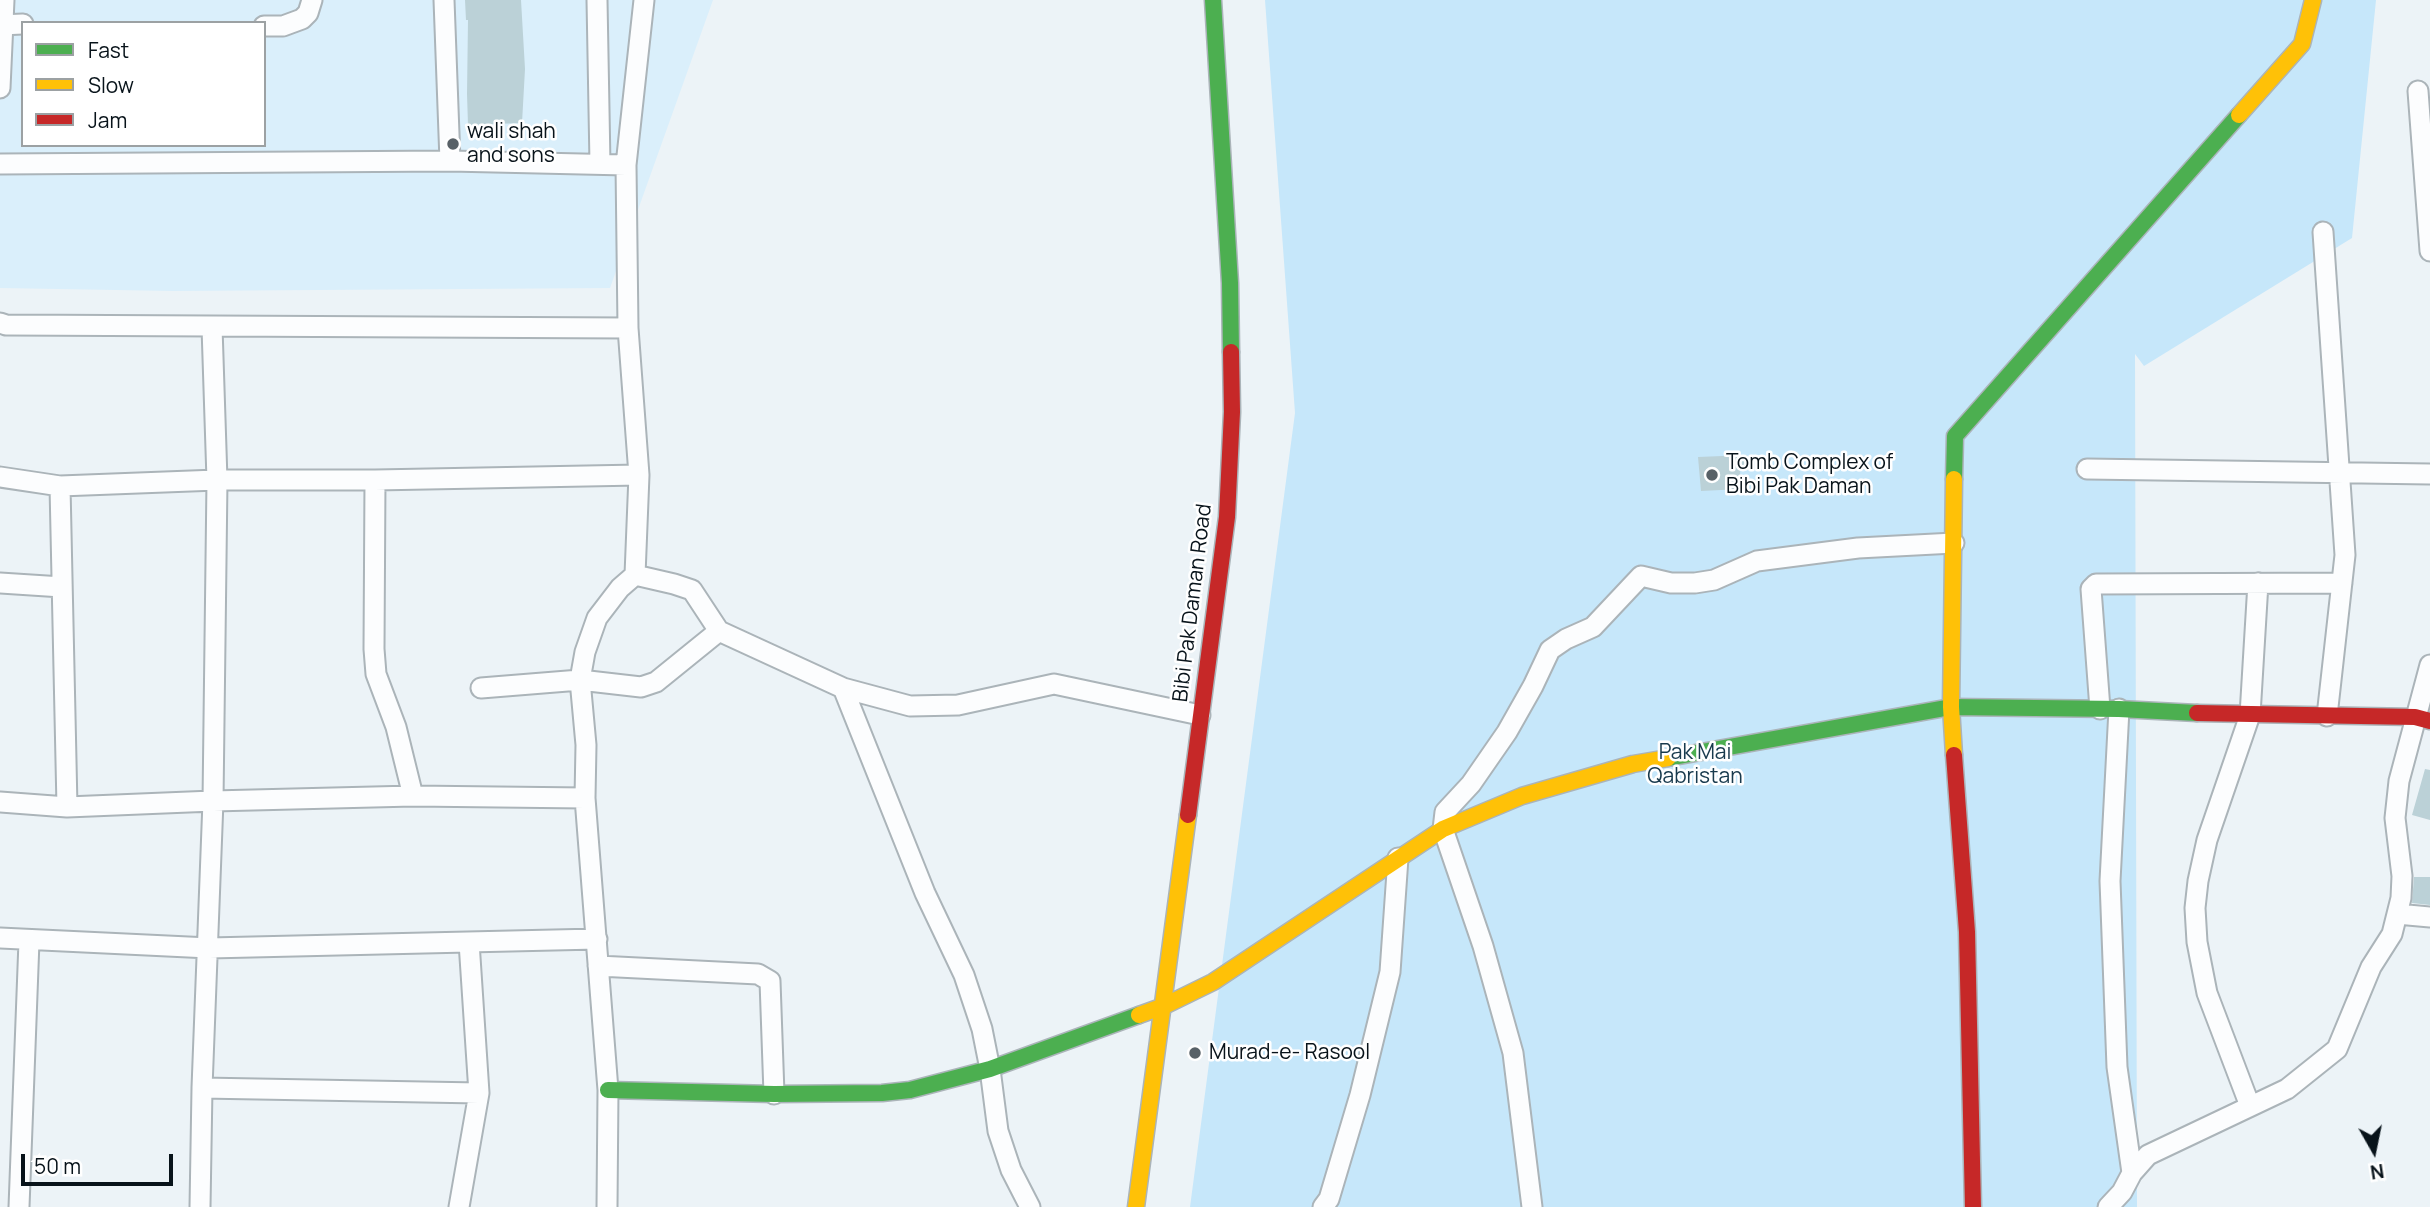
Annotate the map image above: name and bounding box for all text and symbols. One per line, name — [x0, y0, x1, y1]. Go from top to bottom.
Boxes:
legend — [21, 21, 266, 147]
text: Fast — [88, 36, 129, 64]
text: Slow — [88, 71, 134, 99]
text: Jam — [88, 106, 127, 134]
place label: wali shah and sons — [467, 119, 556, 169]
marker: wali shah and sons — [445, 136, 461, 152]
place label: Tomb Complex of Bibi Pak Daman — [1726, 450, 1893, 500]
marker: Tomb Complex of Bibi Pak Daman — [1704, 467, 1720, 483]
street label: Bibi Pak Daman Road — [1168, 502, 1218, 704]
park label: Pak Mai Qabristan — [1647, 740, 1743, 790]
place label: Murad-e- Rasool — [1209, 1040, 1370, 1066]
marker: Murad-e- Rasool — [1187, 1045, 1203, 1061]
north arrow — [2339, 1116, 2409, 1186]
scale bar — [24, 1140, 177, 1184]
text: 50 m — [34, 1152, 81, 1180]
text: N — [2369, 1158, 2386, 1186]

